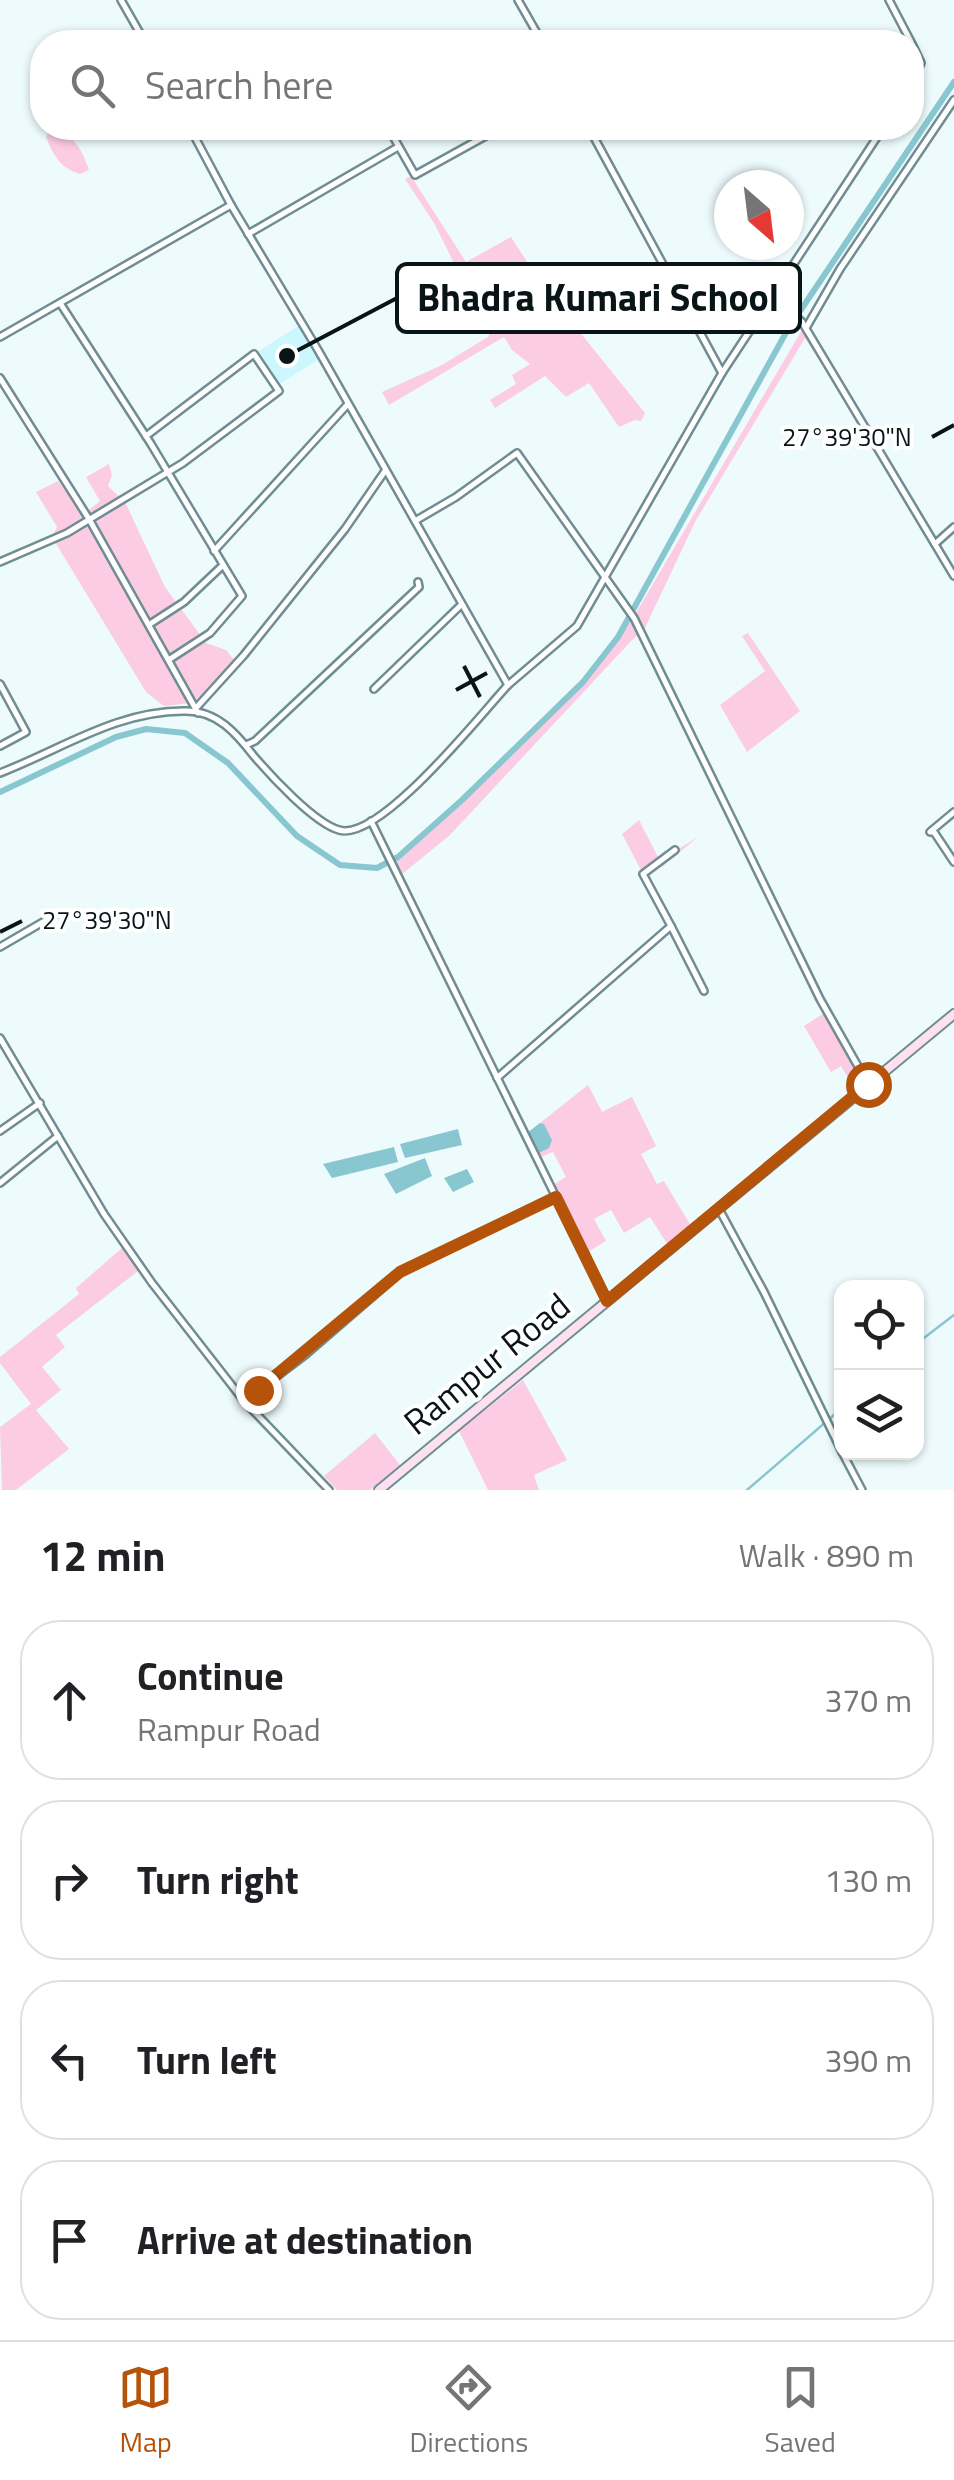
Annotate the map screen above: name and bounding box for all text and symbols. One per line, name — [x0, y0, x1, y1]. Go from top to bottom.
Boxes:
search box — [30, 30, 924, 140]
text: Search here — [145, 56, 333, 114]
icon: search — [65, 58, 120, 113]
north arrow — [714, 170, 804, 260]
callout: Bhadra Kumari School — [397, 264, 800, 332]
text: Bhadra Kumari School — [417, 268, 779, 326]
text: 27°39'30"N — [782, 418, 912, 456]
text: 27°39'30"N — [42, 901, 172, 939]
route start — [846, 1062, 892, 1108]
street label: Rampur Road — [391, 1279, 581, 1447]
map controls — [834, 1280, 924, 1460]
button: locate — [834, 1280, 924, 1370]
route end — [236, 1368, 282, 1414]
button: layers — [834, 1370, 924, 1460]
text: 12 min — [40, 1523, 166, 1587]
text: Walk · 890 m — [739, 1531, 914, 1579]
text: Continue — [137, 1647, 284, 1705]
icon: ahead — [42, 1673, 97, 1728]
text: 370 m — [824, 1676, 912, 1724]
text: Rampur Road — [137, 1705, 321, 1753]
text: Turn right — [137, 1851, 299, 1909]
icon: right — [42, 1853, 97, 1908]
text: 130 m — [824, 1856, 912, 1904]
text: Turn left — [137, 2031, 277, 2089]
icon: left — [42, 2033, 97, 2088]
text: 390 m — [824, 2036, 912, 2084]
text: Arrive at destination — [137, 2211, 473, 2269]
icon: arrive — [42, 2213, 97, 2268]
tab: Map — [118, 2360, 173, 2463]
tab: Directions — [409, 2360, 528, 2463]
tab: Saved — [765, 2360, 836, 2463]

